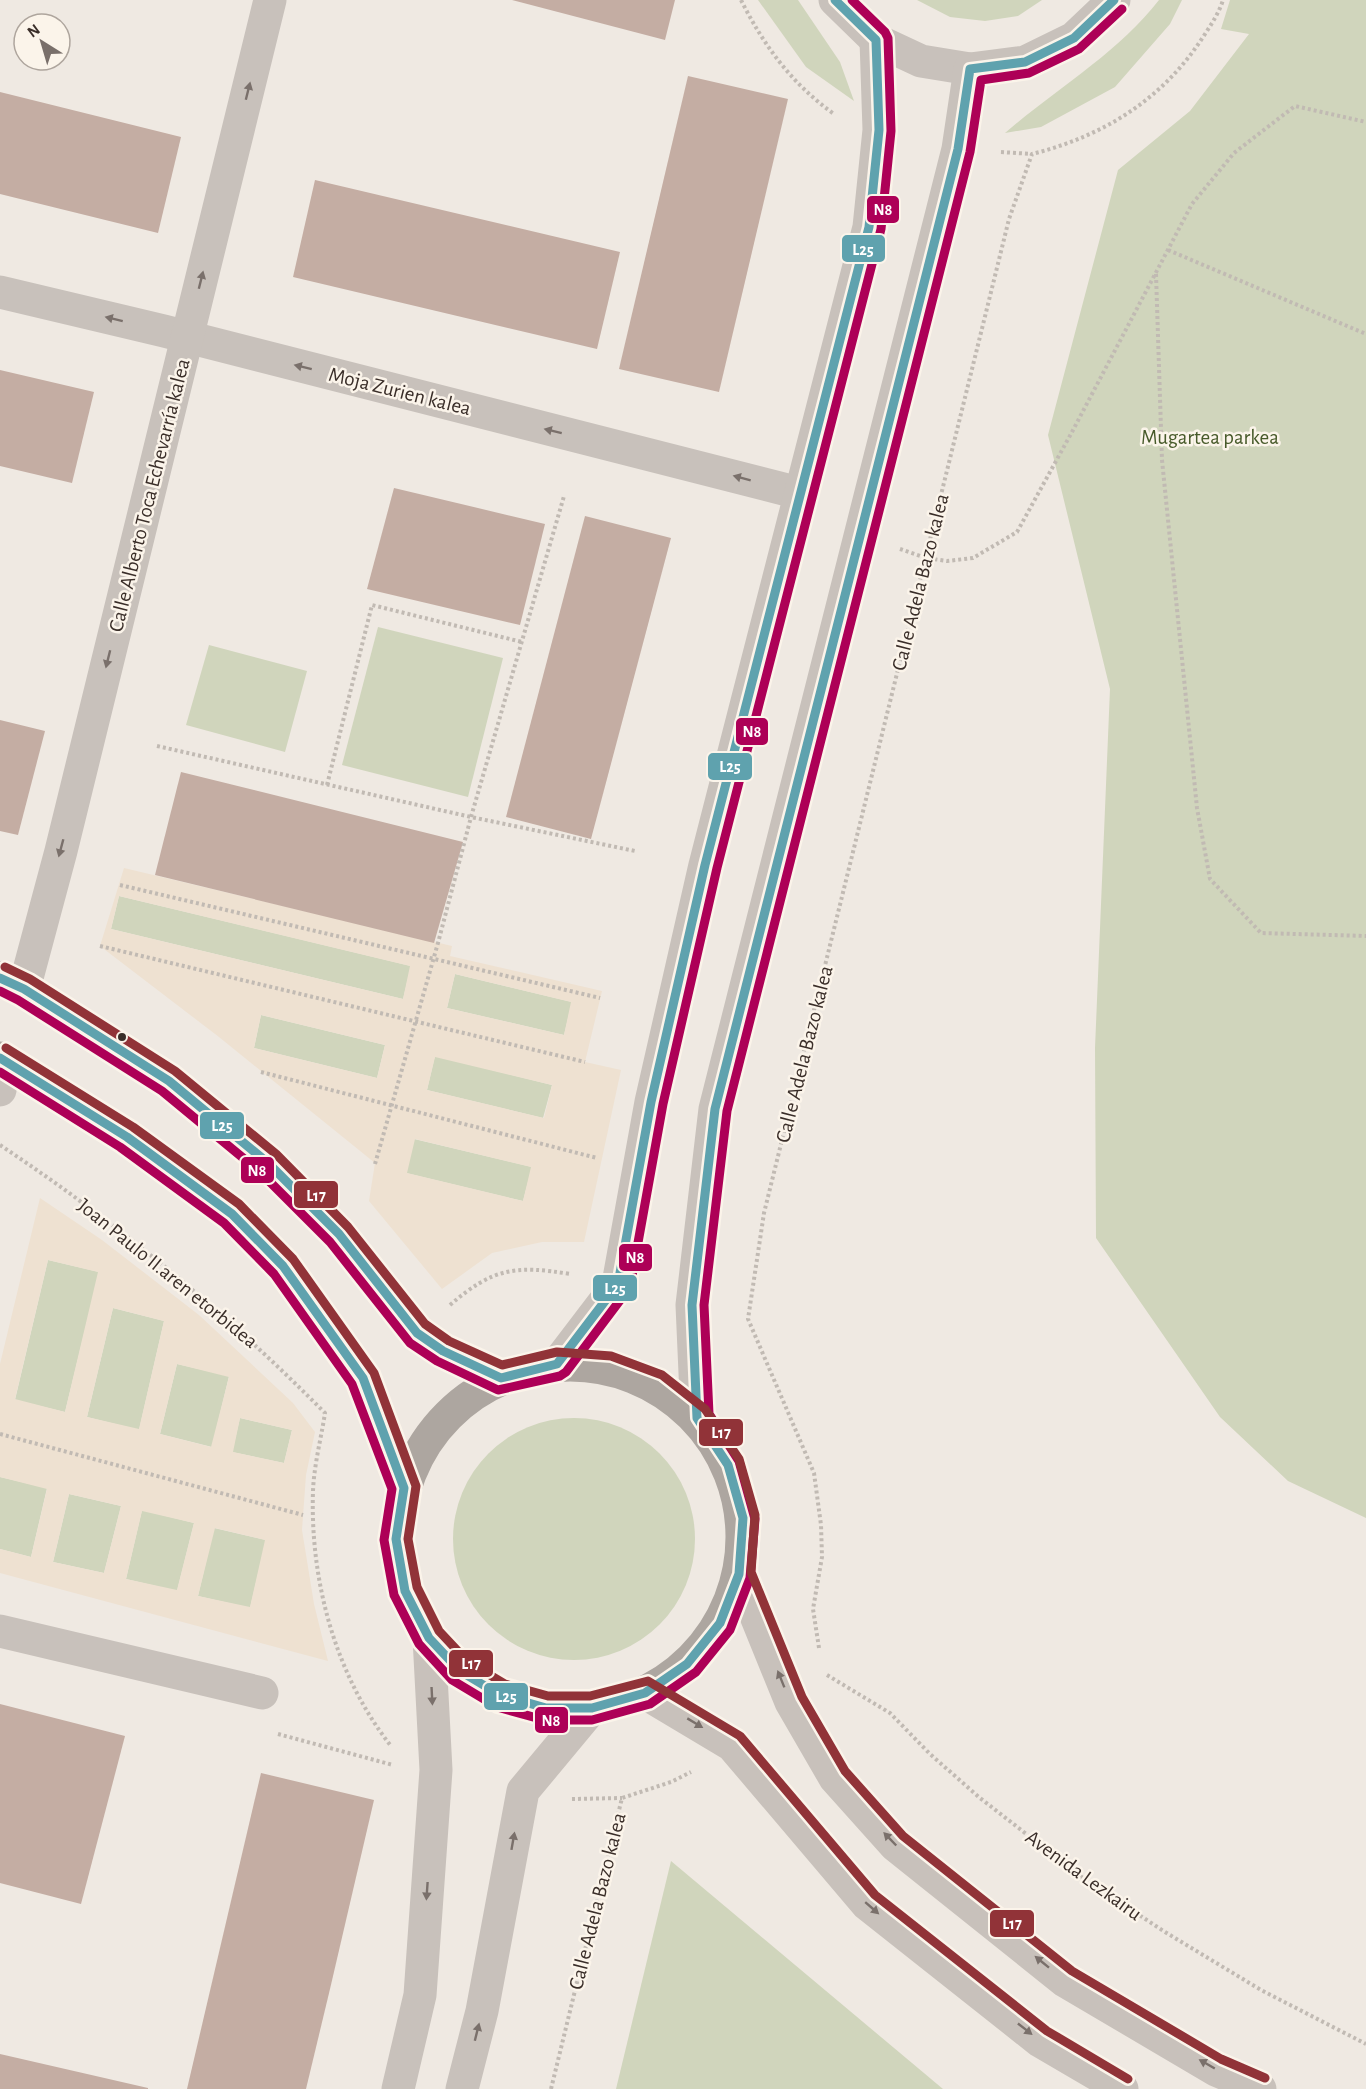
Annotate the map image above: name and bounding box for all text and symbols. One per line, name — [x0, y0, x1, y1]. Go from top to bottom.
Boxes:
north arrow — [12, 12, 72, 72]
text: N — [24, 21, 43, 41]
one-way arrow — [243, 82, 253, 100]
line badge: N8 — [866, 195, 900, 224]
text: N8 — [873, 202, 893, 218]
line badge: L25 — [841, 234, 886, 263]
text: L25 — [852, 242, 874, 258]
one-way arrow — [197, 271, 207, 290]
one-way arrow — [105, 314, 123, 324]
street label: Calle Alberto Toca Echevarría kalea — [105, 356, 194, 634]
one-way arrow — [294, 361, 312, 371]
street label: Moja Zurien kalea — [327, 364, 473, 419]
one-way arrow — [544, 425, 562, 435]
park label: Mugartea parkea — [1141, 427, 1279, 448]
one-way arrow — [733, 473, 751, 483]
street label: Calle Adela Bazo kalea — [888, 491, 953, 673]
one-way arrow — [103, 650, 113, 668]
line badge: N8 — [735, 717, 769, 746]
text: N8 — [742, 724, 762, 740]
line badge: L25 — [707, 752, 753, 781]
text: L25 — [719, 759, 741, 775]
one-way arrow — [56, 839, 66, 857]
street label: Calle Adela Bazo kalea — [772, 963, 837, 1145]
unlabelled marker — [116, 1031, 128, 1043]
line badge: L25 — [199, 1111, 245, 1140]
text: L25 — [211, 1118, 233, 1134]
line badge: N8 — [240, 1156, 275, 1184]
text: N8 — [247, 1163, 267, 1179]
line badge: L17 — [293, 1180, 339, 1209]
text: L17 — [306, 1188, 326, 1204]
street label: Joan Paulo II.aren etorbidea — [74, 1195, 262, 1352]
line badge: N8 — [618, 1243, 653, 1272]
text: N8 — [625, 1250, 645, 1266]
line badge: L25 — [592, 1274, 638, 1302]
text: L25 — [604, 1281, 626, 1297]
line badge: L17 — [698, 1418, 744, 1447]
text: L17 — [711, 1425, 731, 1441]
line badge: L17 — [448, 1649, 494, 1678]
text: L17 — [461, 1656, 481, 1672]
one-way arrow — [776, 1670, 786, 1688]
line badge: L25 — [483, 1682, 529, 1711]
one-way arrow — [427, 1687, 436, 1706]
text: L25 — [495, 1689, 517, 1705]
line badge: N8 — [534, 1706, 569, 1734]
text: N8 — [541, 1713, 561, 1729]
one-way arrow — [687, 1718, 704, 1728]
street label: Calle Adela Bazo kalea — [565, 1810, 630, 1992]
street label: Avenida Lezkairu — [1022, 1826, 1146, 1925]
one-way arrow — [509, 1831, 518, 1850]
one-way arrow — [884, 1833, 898, 1847]
one-way arrow — [422, 1881, 432, 1900]
one-way arrow — [864, 1901, 879, 1914]
line badge: L17 — [989, 1909, 1035, 1938]
text: L17 — [1002, 1916, 1022, 1932]
one-way arrow — [1034, 1957, 1049, 1969]
one-way arrow — [1017, 2022, 1033, 2035]
one-way arrow — [472, 2023, 482, 2041]
one-way arrow — [1199, 2059, 1215, 2070]

